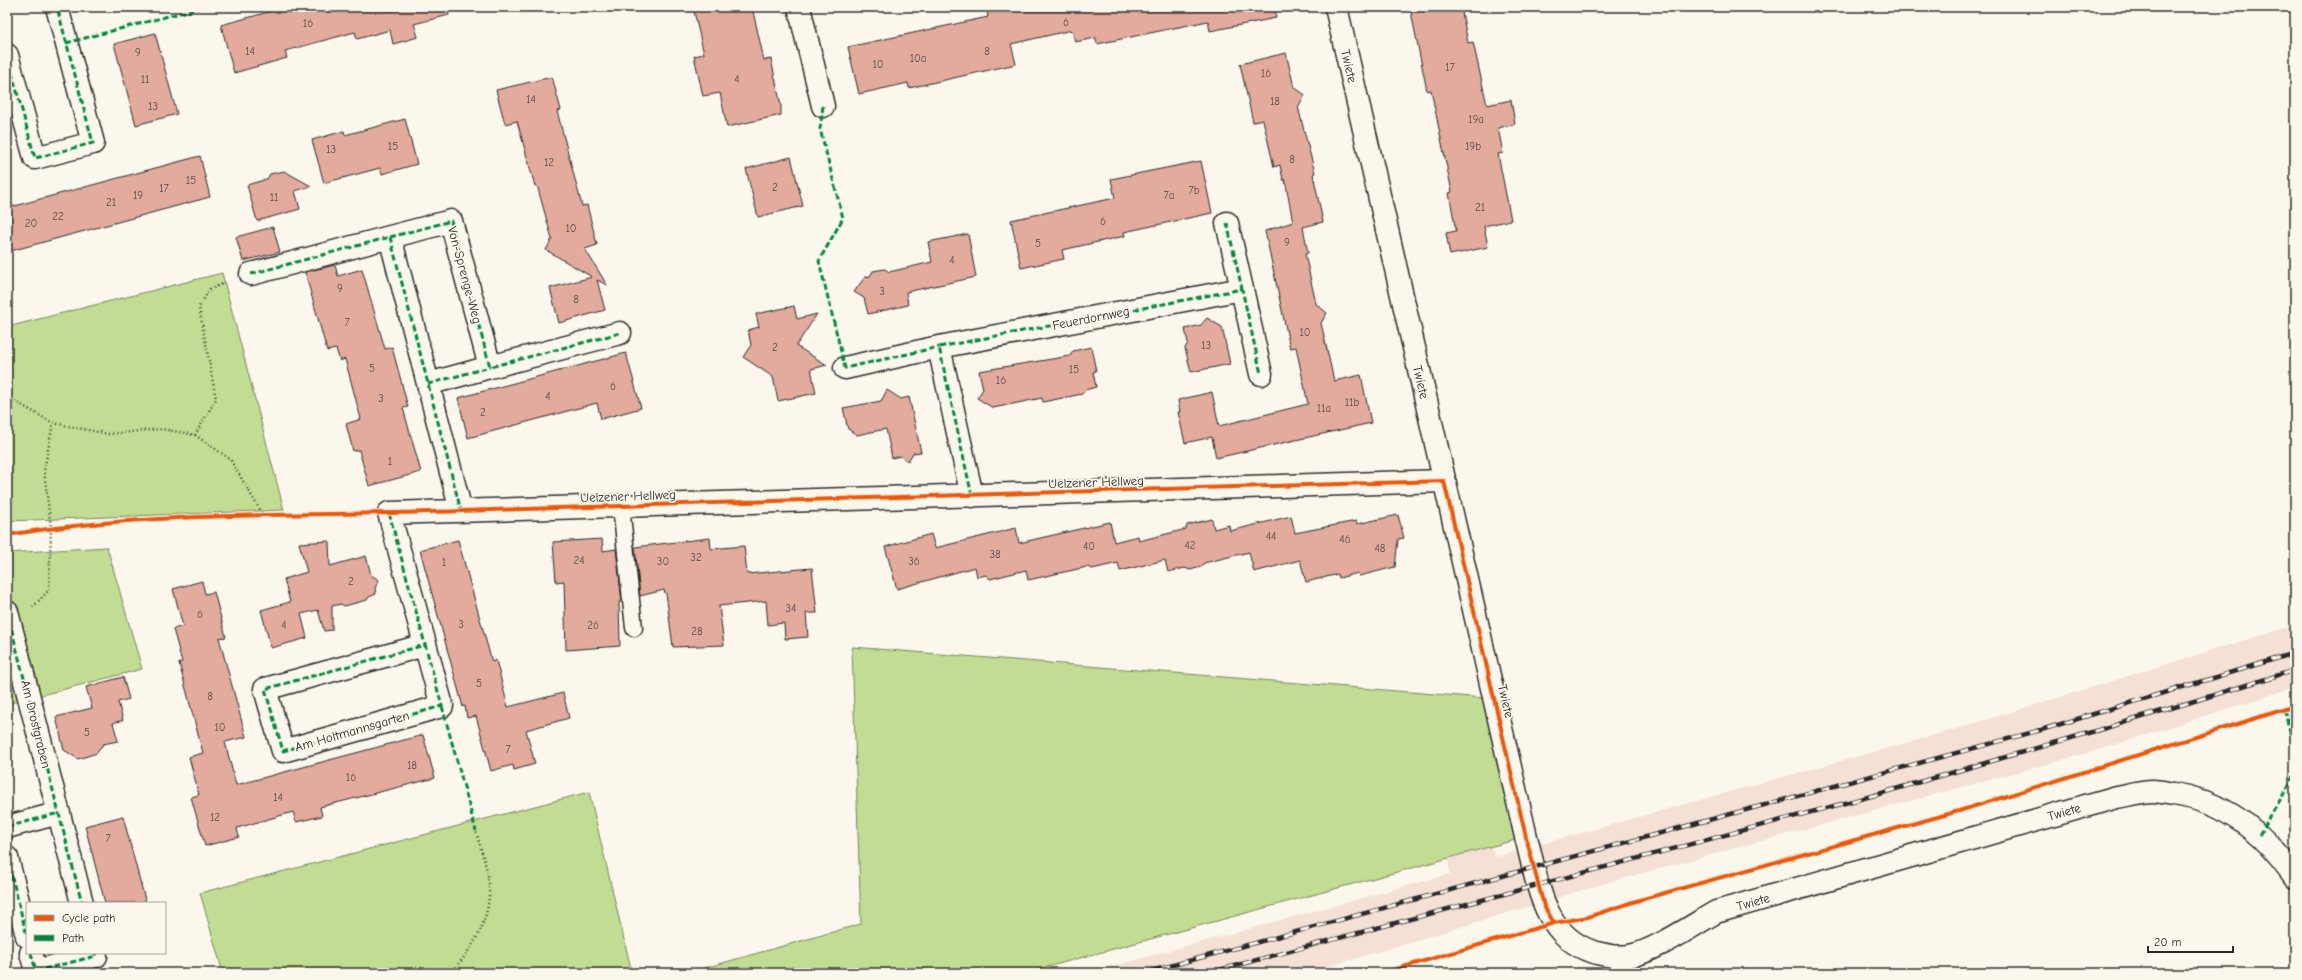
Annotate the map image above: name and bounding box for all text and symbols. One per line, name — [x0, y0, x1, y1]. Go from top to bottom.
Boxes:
house number: 6 — [1063, 16, 1069, 29]
house number: 16 — [303, 17, 313, 30]
house number: 14 — [245, 45, 255, 58]
house number: 8 — [984, 45, 990, 58]
house number: 9 — [135, 46, 141, 59]
street label: Twiete — [1338, 48, 1360, 85]
house number: 10a — [910, 52, 926, 65]
house number: 10 — [872, 58, 884, 71]
house number: 17 — [1445, 61, 1455, 74]
house number: 16 — [1261, 67, 1271, 80]
house number: 11 — [141, 73, 149, 86]
house number: 4 — [734, 73, 740, 86]
house number: 14 — [526, 93, 536, 106]
house number: 18 — [1270, 95, 1280, 108]
house number: 13 — [148, 100, 158, 113]
house number: 19a — [1468, 113, 1484, 126]
house number: 15 — [388, 140, 398, 153]
house number: 19b — [1465, 140, 1481, 153]
house number: 13 — [326, 143, 336, 156]
house number: 8 — [1289, 153, 1295, 166]
house number: 12 — [544, 156, 554, 169]
house number: 15 — [186, 174, 196, 187]
house number: 2 — [772, 181, 778, 194]
house number: 17 — [159, 182, 169, 195]
house number: 7b — [1188, 184, 1200, 197]
house number: 19 — [133, 189, 143, 202]
house number: 7a — [1164, 189, 1174, 202]
house number: 11 — [270, 191, 278, 204]
house number: 21 — [106, 196, 116, 209]
house number: 21 — [1475, 201, 1485, 214]
house number: 22 — [52, 210, 64, 223]
house number: 6 — [1100, 215, 1106, 228]
house number: 20 — [25, 217, 37, 230]
house number: 10 — [565, 222, 577, 235]
street label: Von-Sprenge-Weg — [445, 225, 485, 325]
house number: 9 — [1284, 236, 1290, 249]
house number: 5 — [1035, 237, 1041, 250]
house number: 4 — [949, 254, 955, 267]
house number: 9 — [337, 282, 343, 295]
house number: 3 — [879, 285, 885, 298]
house number: 8 — [573, 293, 579, 306]
street label: Feuerdornweg — [1051, 303, 1131, 333]
house number: 7 — [344, 316, 350, 329]
house number: 10 — [1299, 326, 1311, 339]
house number: 13 — [1201, 339, 1211, 352]
house number: 2 — [772, 341, 778, 354]
house number: 5 — [369, 362, 375, 375]
house number: 15 — [1069, 363, 1079, 376]
street label: Twiete — [1410, 364, 1432, 401]
house number: 16 — [996, 374, 1006, 387]
house number: 6 — [610, 380, 616, 393]
house number: 4 — [545, 390, 551, 403]
house number: 3 — [378, 392, 384, 405]
house number: 11b — [1345, 396, 1359, 409]
house number: 11a — [1317, 402, 1331, 415]
house number: 2 — [480, 406, 486, 419]
house number: 1 — [388, 455, 392, 468]
street label: Uelzener Hellweg — [1048, 473, 1144, 491]
street label: Uelzener Hellweg — [580, 487, 676, 505]
house number: 44 — [1266, 530, 1276, 543]
house number: 46 — [1339, 533, 1351, 546]
house number: 42 — [1184, 539, 1196, 552]
house number: 40 — [1083, 540, 1095, 553]
house number: 48 — [1375, 542, 1386, 555]
house number: 38 — [989, 548, 1001, 561]
house number: 32 — [690, 551, 702, 564]
house number: 24 — [573, 554, 585, 567]
house number: 30 — [657, 555, 669, 568]
house number: 36 — [908, 555, 920, 568]
house number: 1 — [442, 556, 446, 569]
house number: 2 — [348, 575, 354, 588]
house number: 34 — [786, 602, 796, 615]
house number: 6 — [197, 608, 203, 621]
house number: 3 — [458, 618, 464, 631]
house number: 4 — [281, 619, 287, 632]
house number: 26 — [587, 619, 599, 632]
house number: 28 — [691, 625, 703, 638]
house number: 5 — [476, 677, 482, 690]
street label: Am Drostgraben — [18, 678, 54, 770]
street label: Twiete — [1495, 683, 1517, 720]
house number: 8 — [207, 690, 213, 703]
street label: Am Holtmannsgarten — [293, 707, 411, 755]
house number: 10 — [214, 721, 226, 734]
house number: 5 — [84, 726, 90, 739]
house number: 7 — [505, 743, 511, 756]
house number: 18 — [407, 759, 417, 772]
house number: 16 — [346, 771, 356, 784]
house number: 14 — [273, 791, 283, 804]
street label: Twiete — [2046, 800, 2083, 824]
house number: 12 — [210, 811, 220, 824]
house number: 7 — [105, 832, 111, 845]
street label: Twiete — [1735, 890, 1772, 914]
legend — [26, 902, 166, 954]
text: Cycle path — [62, 911, 115, 925]
scale bar — [2148, 928, 2233, 954]
text: Path — [62, 931, 84, 945]
text: 20 m — [2154, 935, 2182, 949]

